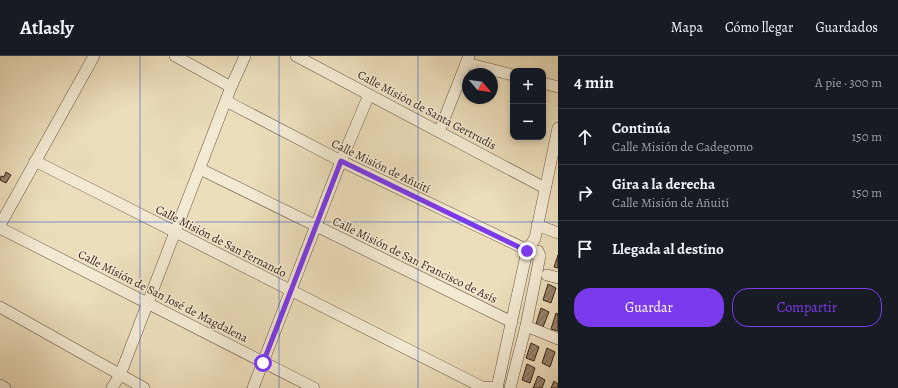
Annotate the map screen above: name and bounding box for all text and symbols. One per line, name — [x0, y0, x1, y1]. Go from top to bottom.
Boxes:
text: Atlasly — [20, 15, 74, 41]
text: Mapa — [671, 18, 703, 37]
text: Cómo llegar — [725, 18, 793, 37]
text: Guardados — [815, 18, 878, 37]
street label: Calle Misión de Santa Gertrudis — [355, 67, 499, 154]
north arrow — [462, 68, 498, 104]
map controls — [510, 68, 546, 140]
button: + — [510, 68, 546, 104]
text: 4 min — [574, 71, 614, 94]
text: A pie · 300 m — [815, 74, 882, 91]
button: − — [510, 104, 546, 140]
text: Continúa — [612, 118, 670, 138]
icon: ahead — [574, 126, 596, 148]
text: 150 m — [852, 128, 882, 145]
street label: Calle Misión de Añuití — [329, 135, 433, 197]
text: Calle Misión de Cadegomo — [612, 138, 753, 155]
text: Gira a la derecha — [612, 174, 715, 194]
icon: right — [574, 182, 596, 204]
text: 150 m — [852, 184, 882, 201]
text: Calle Misión de Añuití — [612, 194, 729, 211]
street label: Calle Misión de San Fernando — [153, 201, 289, 281]
street label: Calle Misión de San Francisco de Asís — [330, 213, 500, 307]
icon: arrive — [574, 238, 596, 260]
text: Llegada al destino — [612, 239, 724, 259]
route end — [518, 242, 536, 260]
street label: Calle Misión de San José de Magdalena — [75, 246, 251, 346]
button: Guardar — [574, 288, 724, 327]
button: Compartir — [732, 288, 882, 327]
route start — [254, 354, 272, 372]

